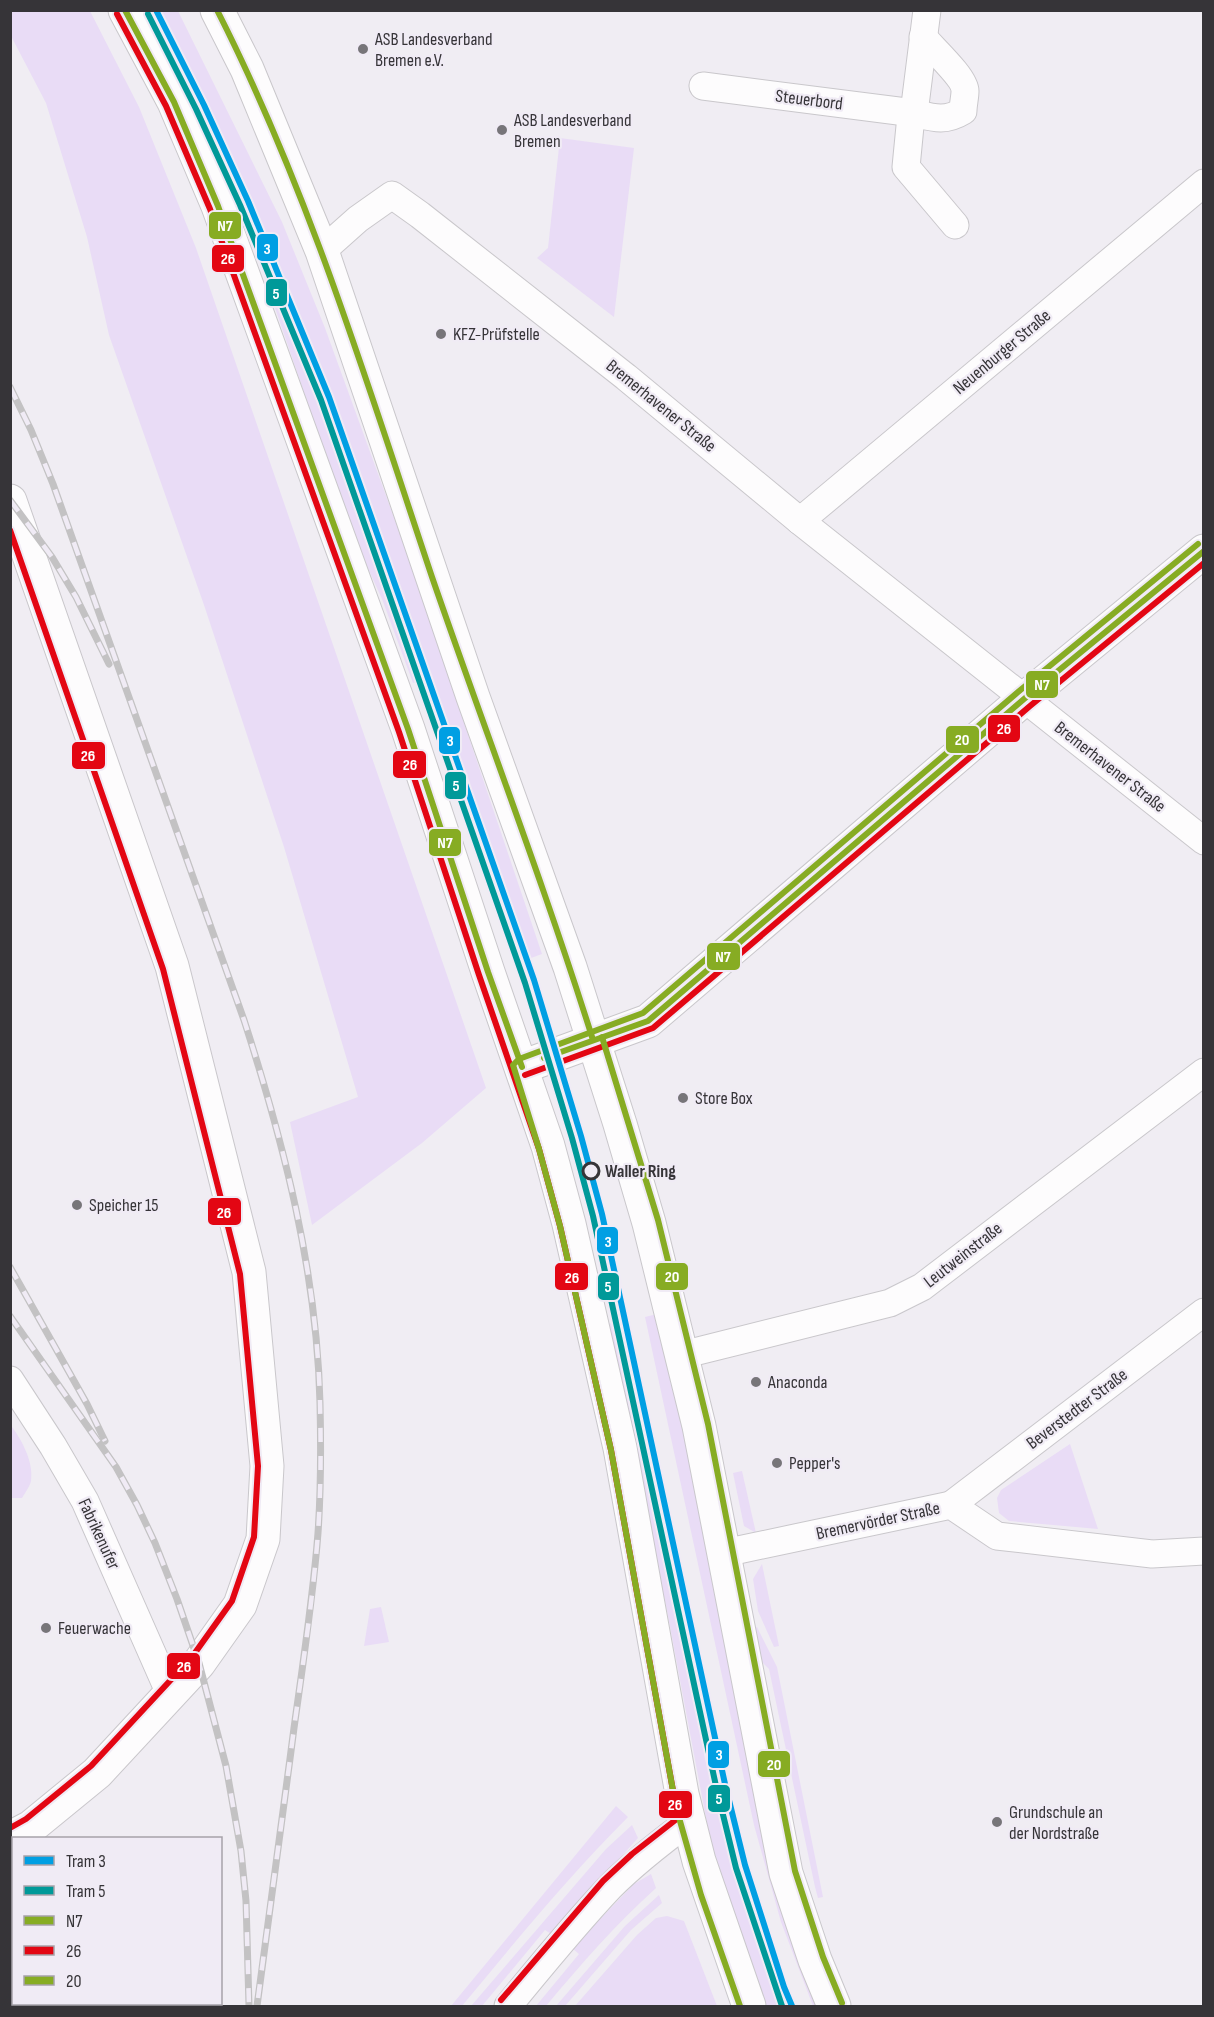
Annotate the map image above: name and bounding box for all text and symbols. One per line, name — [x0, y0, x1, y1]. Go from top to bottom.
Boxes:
place label: ASB Landesverband Bremen e.V. — [374, 29, 493, 71]
marker: ASB Landesverband Bremen e.V. — [356, 42, 370, 56]
street label: Steuerbord — [774, 85, 844, 115]
place label: ASB Landesverband Bremen — [513, 110, 632, 152]
marker: ASB Landesverband Bremen — [495, 123, 509, 137]
line badge: N7 — [208, 211, 242, 240]
text: N7 — [217, 217, 233, 236]
line badge: 3 — [256, 233, 279, 262]
text: 3 — [263, 240, 271, 259]
line badge: 26 — [211, 244, 245, 273]
text: 26 — [221, 250, 235, 269]
line badge: 5 — [265, 278, 288, 307]
text: 5 — [272, 285, 280, 304]
street label: Neuenburger Straße — [949, 305, 1055, 399]
place label: KFZ-Prüfstelle — [453, 324, 540, 345]
marker: KFZ-Prüfstelle — [434, 327, 448, 341]
street label: Bremerhavener Straße — [602, 355, 720, 457]
line badge: N7 — [1025, 670, 1059, 699]
text: N7 — [1034, 676, 1050, 695]
line badge: 26 — [987, 714, 1021, 743]
street label: Bremerhavener Straße — [1050, 717, 1170, 817]
text: 26 — [997, 720, 1011, 739]
line badge: 20 — [945, 725, 980, 754]
line badge: 3 — [438, 726, 461, 755]
text: 20 — [955, 731, 969, 750]
text: 3 — [446, 732, 454, 751]
line badge: 26 — [71, 741, 106, 770]
text: 26 — [81, 747, 95, 766]
line badge: 26 — [392, 750, 427, 779]
text: 26 — [403, 756, 417, 775]
line badge: 5 — [444, 771, 467, 800]
text: 5 — [452, 777, 460, 796]
line badge: N7 — [428, 828, 462, 857]
text: N7 — [437, 834, 453, 853]
line badge: N7 — [706, 942, 741, 971]
text: N7 — [715, 948, 731, 967]
place label: Store Box — [695, 1088, 753, 1109]
marker: Store Box — [676, 1091, 690, 1105]
place label: Waller Ring — [605, 1161, 676, 1182]
marker: Waller Ring — [582, 1162, 600, 1180]
place label: Speicher 15 — [89, 1195, 158, 1216]
line badge: 26 — [207, 1197, 242, 1226]
marker: Speicher 15 — [70, 1198, 84, 1212]
text: 26 — [217, 1204, 231, 1223]
street label: Leutweinstraße — [920, 1218, 1006, 1292]
line badge: 3 — [596, 1226, 619, 1255]
text: 3 — [604, 1233, 612, 1252]
line badge: 26 — [554, 1262, 589, 1291]
line badge: 20 — [655, 1262, 689, 1291]
text: 20 — [665, 1268, 679, 1287]
text: 26 — [565, 1269, 579, 1288]
line badge: 5 — [597, 1272, 620, 1301]
text: 5 — [604, 1278, 612, 1297]
street label: Beverstedter Straße — [1022, 1364, 1132, 1454]
place label: Anaconda — [767, 1372, 827, 1393]
marker: Anaconda — [749, 1375, 763, 1389]
place label: Pepper's — [789, 1453, 841, 1474]
marker: Pepper's — [770, 1456, 784, 1470]
street label: Fabrikenufer — [73, 1495, 125, 1573]
street label: Bremervörder Straße — [814, 1498, 942, 1544]
place label: Feuerwache — [58, 1618, 131, 1639]
marker: Feuerwache — [39, 1621, 53, 1635]
line badge: 26 — [166, 1652, 201, 1680]
text: 26 — [177, 1658, 191, 1677]
line badge: 3 — [707, 1740, 730, 1769]
text: 3 — [715, 1746, 723, 1765]
line badge: 20 — [757, 1750, 791, 1778]
text: 20 — [767, 1756, 781, 1775]
line badge: 5 — [707, 1784, 731, 1813]
line badge: 26 — [658, 1790, 693, 1819]
text: 5 — [715, 1790, 723, 1809]
text: 26 — [668, 1796, 682, 1815]
place label: Grundschule an der Nordstraße — [1009, 1802, 1103, 1844]
marker: Grundschule an der Nordstraße — [990, 1815, 1004, 1829]
legend — [12, 1837, 222, 2005]
text: Tram 3 — [66, 1851, 106, 1872]
text: Tram 5 — [66, 1881, 105, 1902]
text: N7 — [66, 1911, 83, 1932]
text: 26 — [66, 1941, 81, 1962]
text: 20 — [66, 1971, 81, 1992]

